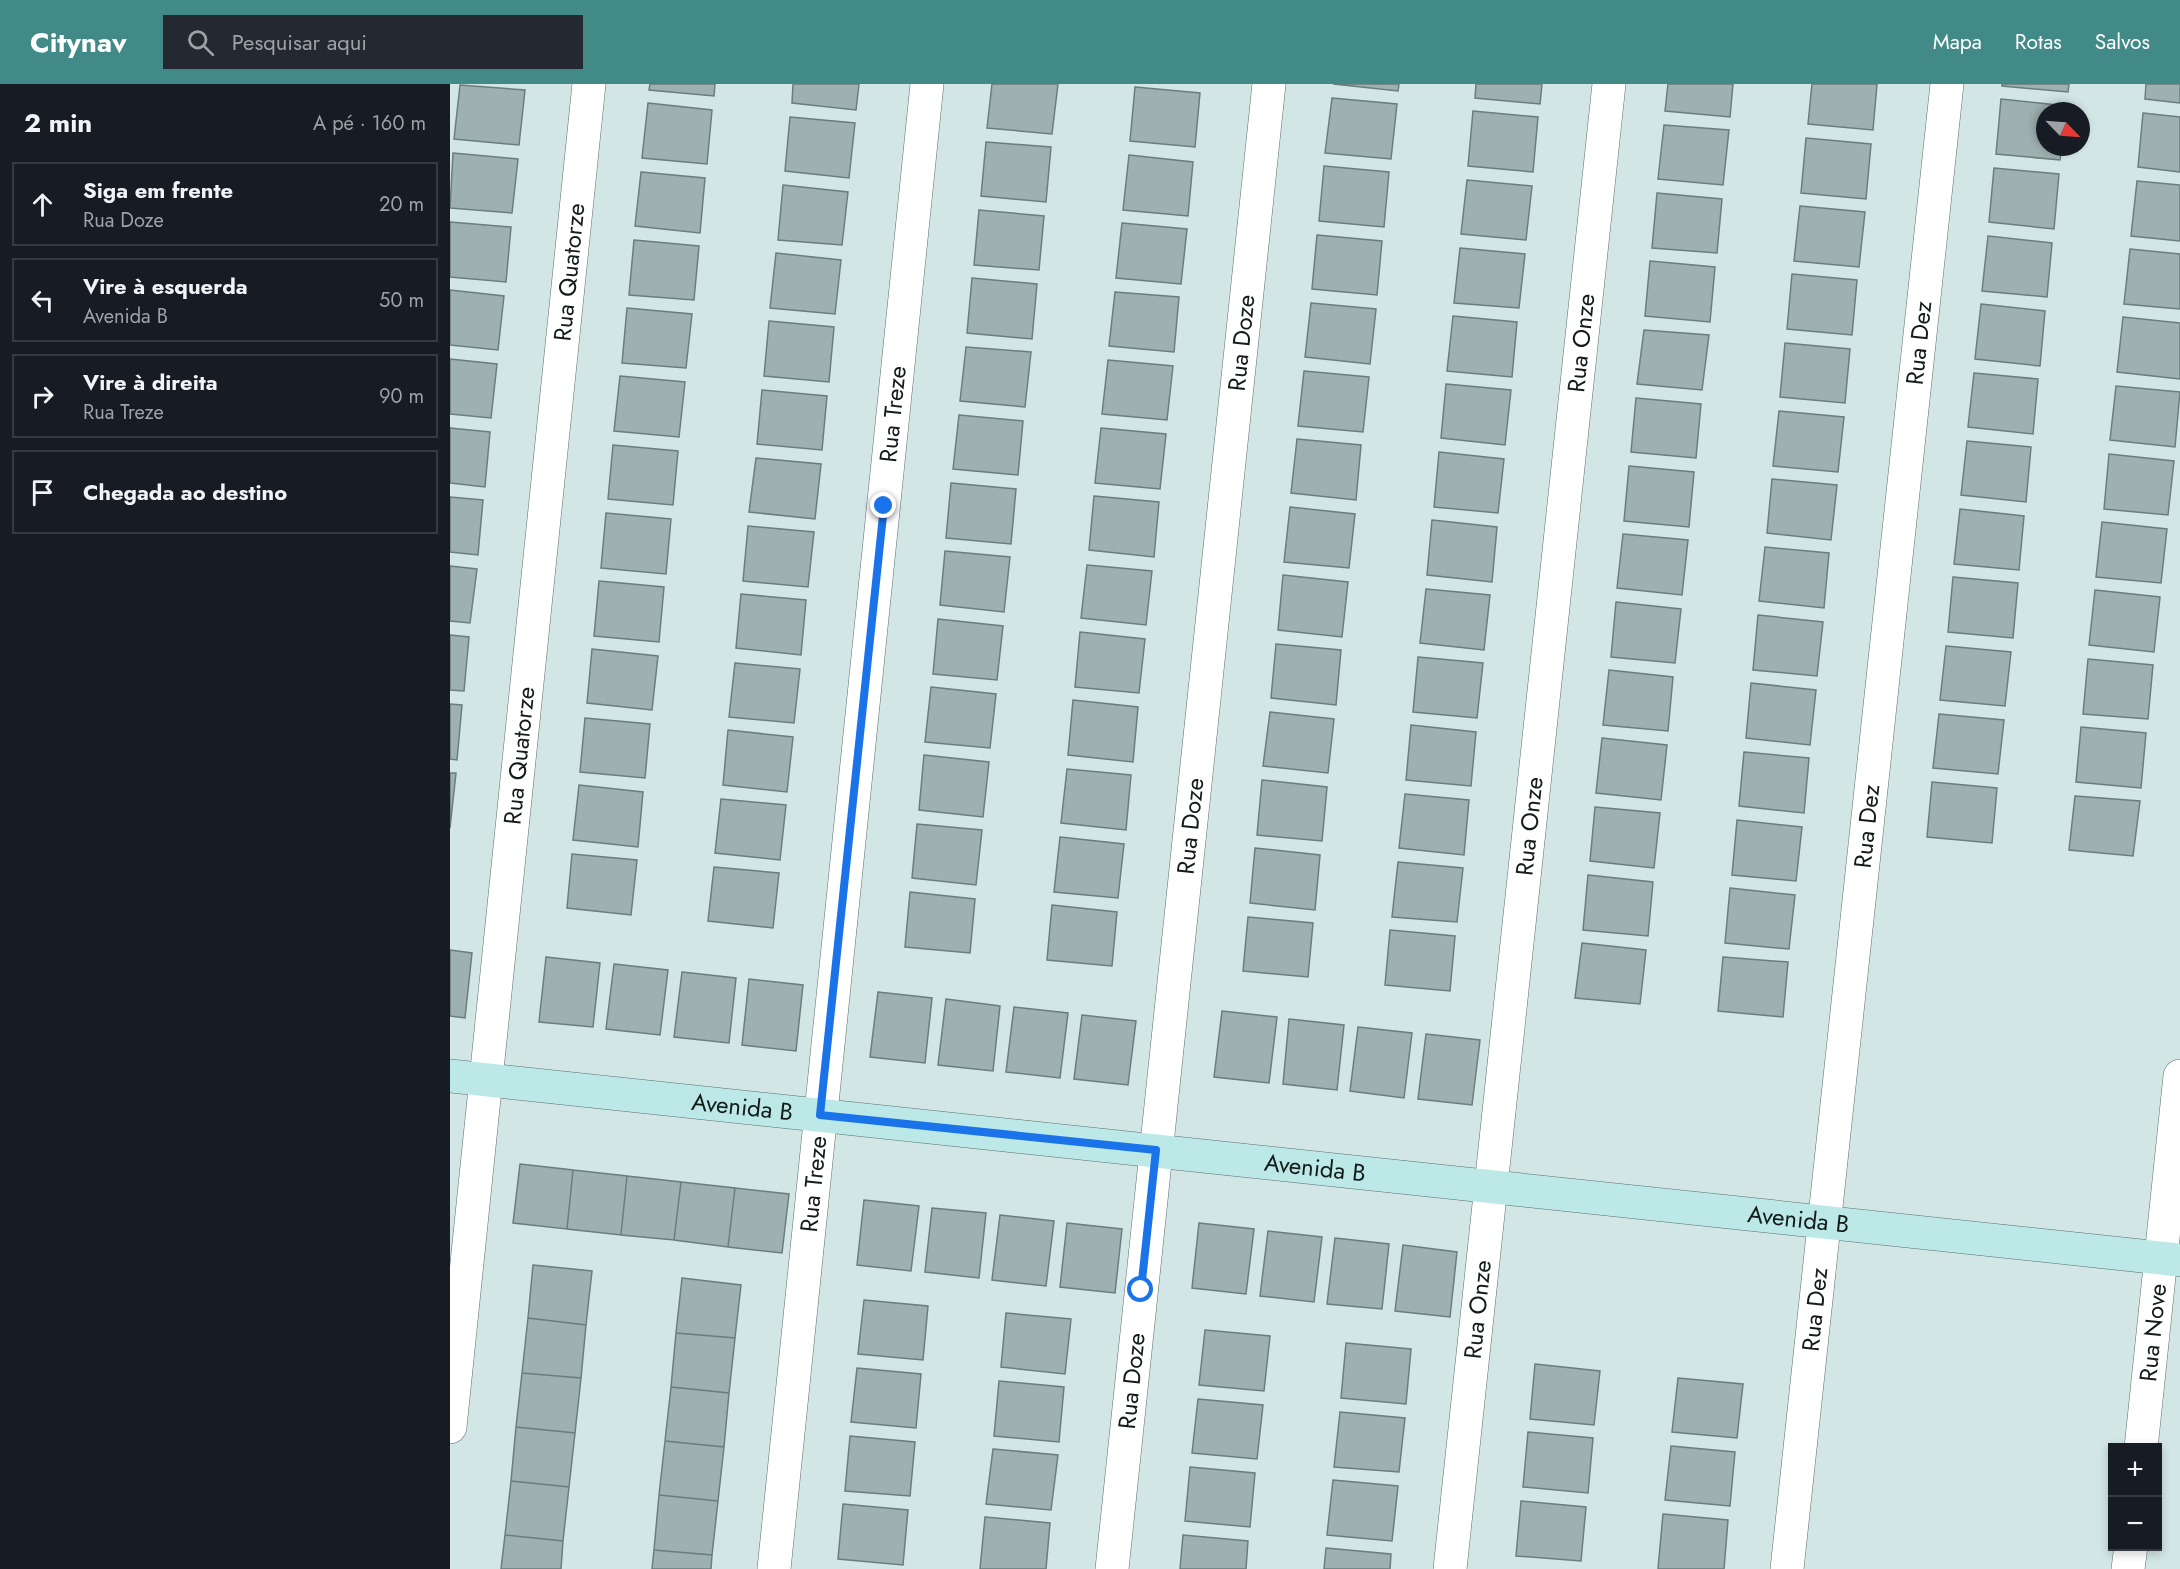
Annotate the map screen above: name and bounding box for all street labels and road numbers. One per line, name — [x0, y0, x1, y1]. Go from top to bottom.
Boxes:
street label: Rua Quatorze — [544, 201, 594, 343]
street label: Rua Onze — [1558, 292, 1603, 394]
street label: Rua Doze — [1219, 293, 1264, 393]
street label: Rua Dez — [1897, 299, 1940, 387]
street label: Rua Treze — [870, 364, 915, 464]
street label: Rua Quatorze — [494, 685, 544, 826]
street label: Rua Onze — [1506, 775, 1552, 877]
street label: Rua Doze — [1168, 776, 1213, 876]
street label: Rua Dez — [1845, 783, 1888, 870]
street label: Avenida B — [690, 1084, 795, 1129]
street label: Rua Treze — [791, 1134, 836, 1234]
street label: Avenida B — [1263, 1145, 1368, 1190]
street label: Avenida B — [1746, 1196, 1851, 1242]
street label: Rua Onze — [1455, 1258, 1500, 1361]
street label: Rua Dez — [1793, 1266, 1836, 1353]
street label: Rua Nove — [2130, 1282, 2175, 1384]
street label: Rua Doze — [1109, 1331, 1154, 1431]

